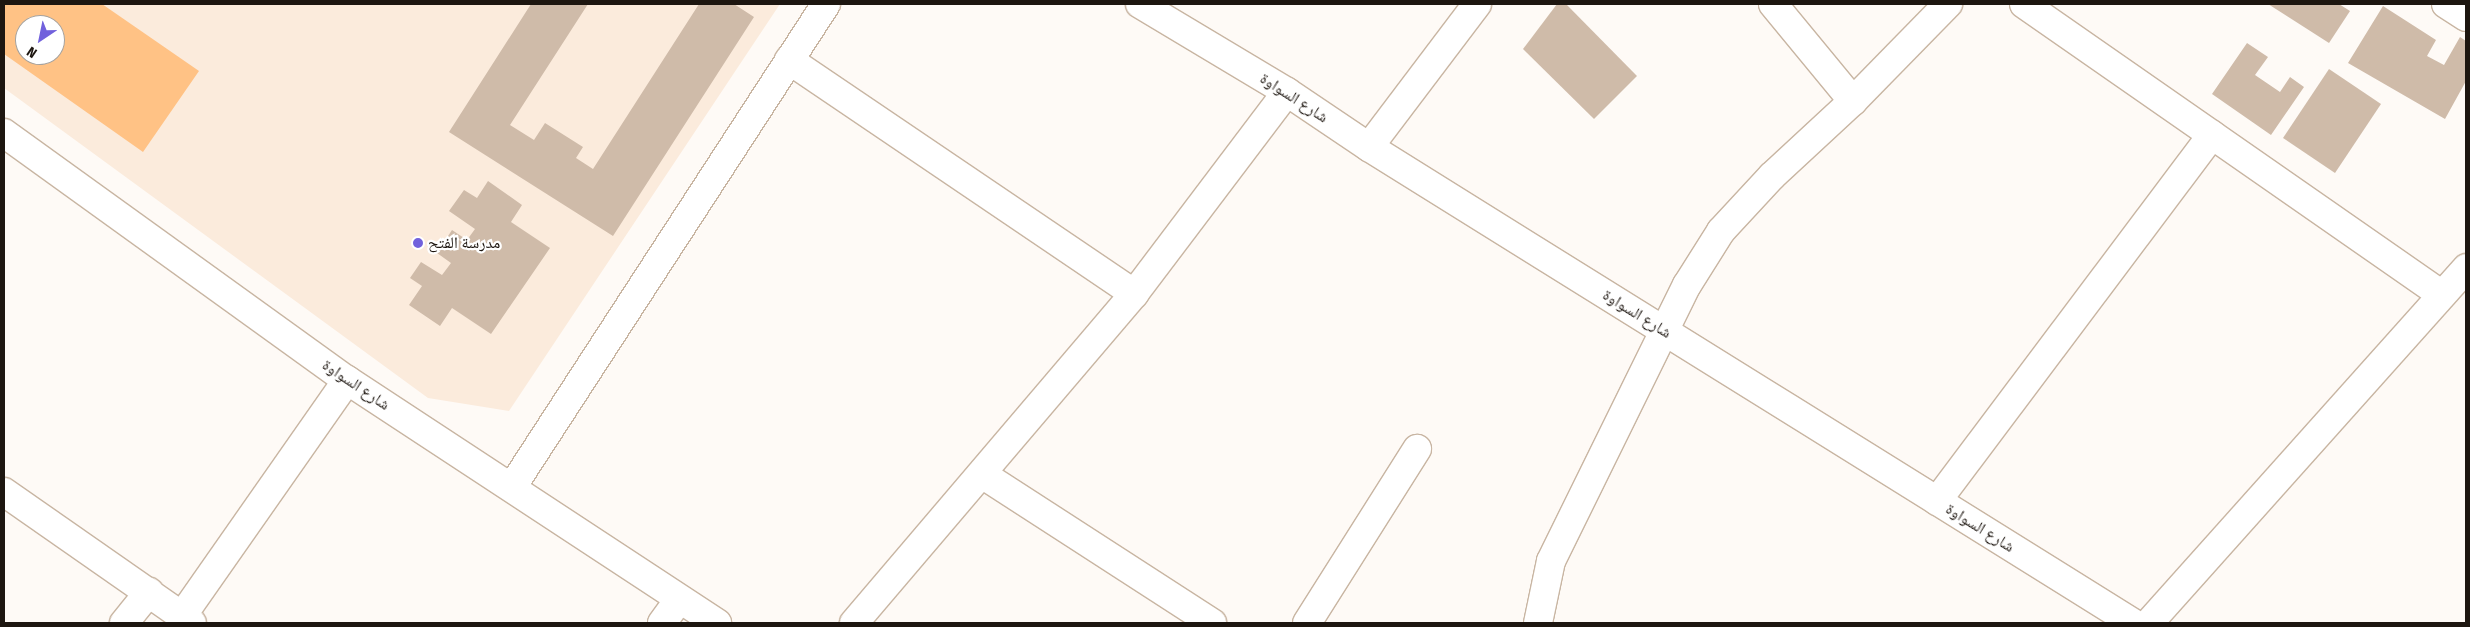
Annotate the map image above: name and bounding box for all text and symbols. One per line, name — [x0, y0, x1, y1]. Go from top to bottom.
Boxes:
north arrow — [15, 15, 65, 65]
text: N — [24, 43, 40, 61]
street label: شارع السواوة — [1256, 69, 1332, 127]
place label: مدرسة الفتح — [428, 233, 500, 253]
marker: مدرسة الفتح — [412, 237, 424, 249]
street label: شارع السواوة — [1599, 285, 1675, 343]
street label: شارع السواوة — [319, 355, 393, 415]
street label: شارع السواوة — [1942, 499, 2018, 557]

